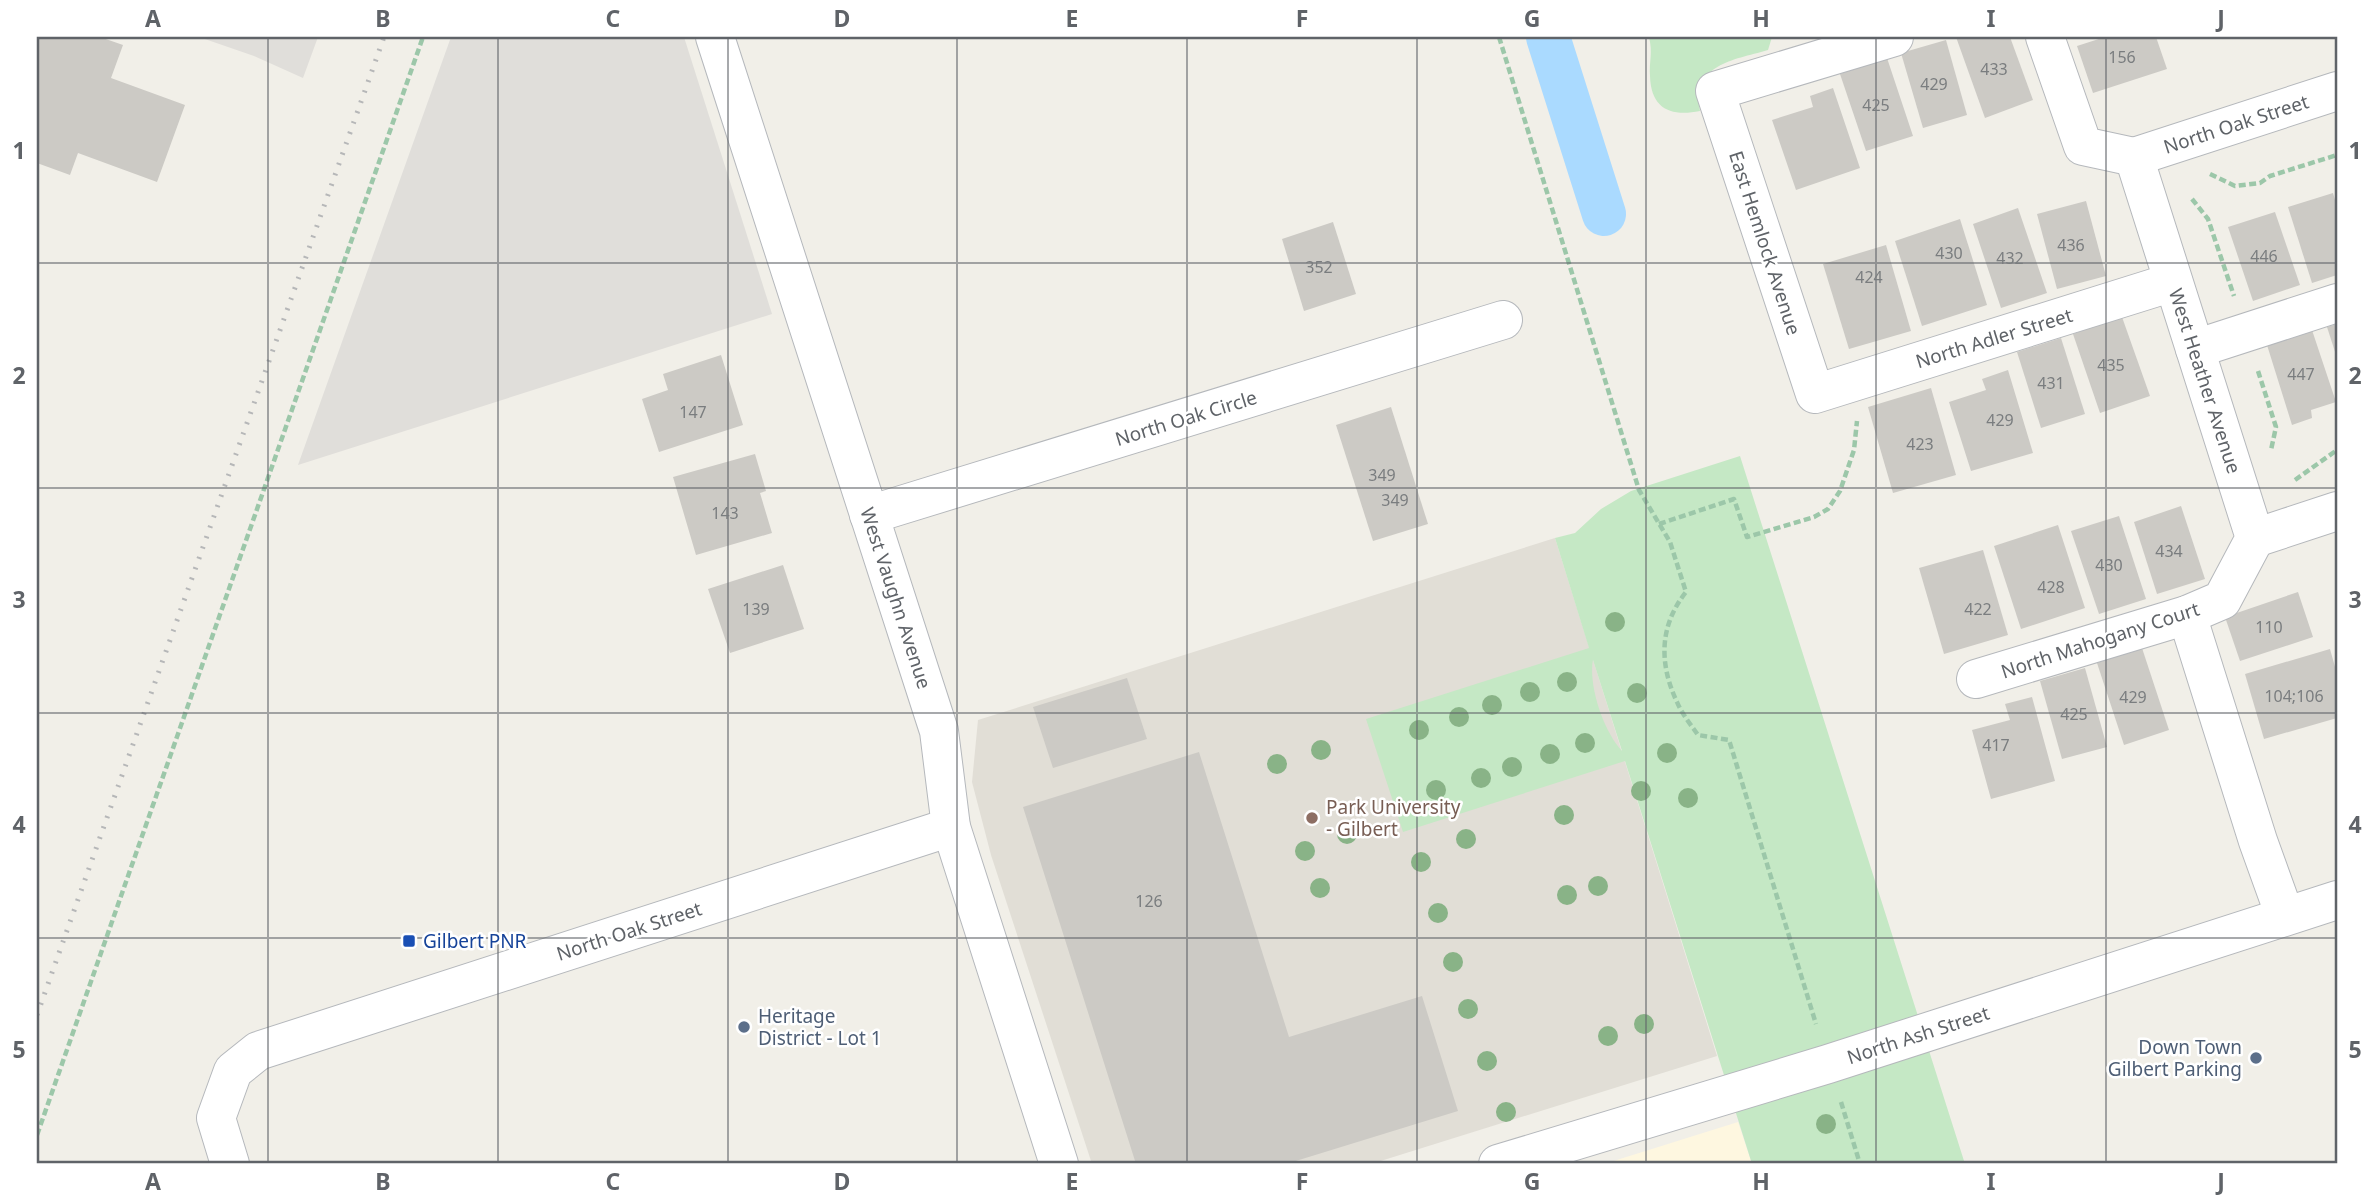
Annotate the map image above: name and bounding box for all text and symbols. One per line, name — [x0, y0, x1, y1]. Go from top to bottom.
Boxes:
text: A — [145, 2, 161, 34]
text: B — [375, 2, 391, 34]
text: C — [606, 2, 621, 34]
text: D — [834, 2, 850, 34]
text: E — [1066, 2, 1078, 34]
text: F — [1296, 2, 1308, 34]
text: G — [1524, 2, 1540, 34]
text: H — [1752, 2, 1770, 34]
text: I — [1987, 2, 1996, 34]
text: J — [2215, 2, 2225, 34]
house number: 156 — [2108, 46, 2136, 68]
house number: 433 — [1980, 58, 2008, 80]
house number: 429 — [1920, 73, 1948, 95]
street label: North Oak Street — [2160, 88, 2312, 160]
house number: 425 — [1862, 94, 1890, 116]
text: 1 — [12, 134, 26, 166]
text: 1 — [2348, 134, 2362, 166]
street label: East Hemlock Avenue — [1723, 148, 1807, 338]
house number: 436 — [2057, 234, 2085, 256]
house number: 430 — [1935, 242, 1963, 264]
house number: 446 — [2250, 245, 2278, 267]
house number: 432 — [1996, 247, 2024, 269]
house number: 352 — [1305, 256, 1333, 278]
house number: 424 — [1855, 266, 1883, 288]
street label: West Heather Avenue — [2163, 285, 2247, 477]
street label: North Adler Street — [1912, 302, 2076, 374]
house number: 435 — [2097, 354, 2125, 376]
text: 2 — [12, 359, 26, 391]
text: 2 — [2348, 359, 2362, 391]
house number: 447 — [2287, 363, 2315, 385]
house number: 431 — [2037, 372, 2065, 394]
street label: North Oak Circle — [1112, 384, 1260, 452]
house number: 147 — [679, 401, 707, 423]
house number: 429 — [1986, 409, 2014, 431]
house number: 423 — [1906, 433, 1934, 455]
house number: 349 — [1368, 464, 1396, 486]
house number: 349 — [1381, 489, 1409, 511]
house number: 143 — [711, 502, 739, 524]
street label: West Vaughn Avenue — [854, 504, 938, 692]
house number: 434 — [2155, 540, 2183, 562]
house number: 430 — [2095, 554, 2123, 576]
house number: 428 — [2037, 576, 2065, 598]
text: 3 — [12, 583, 26, 615]
text: 3 — [2348, 583, 2362, 615]
street label: North Mahogany Court — [1997, 596, 2203, 684]
house number: 139 — [742, 598, 770, 620]
house number: 422 — [1964, 598, 1992, 620]
house number: 110 — [2255, 616, 2283, 638]
house number: 104;106 — [2264, 685, 2324, 707]
house number: 429 — [2119, 686, 2147, 708]
house number: 425 — [2060, 703, 2088, 725]
house number: 417 — [1982, 734, 2010, 756]
place label: Park University - Gilbert — [1326, 794, 1461, 842]
text: 4 — [12, 808, 26, 840]
text: 4 — [2348, 808, 2362, 840]
marker: Park University - Gilbert — [1304, 810, 1320, 826]
house number: 126 — [1135, 890, 1163, 912]
street label: North Oak Street — [553, 895, 705, 967]
place label: Gilbert PNR — [423, 928, 527, 954]
marker: Gilbert PNR — [401, 933, 417, 949]
street label: North Ash Street — [1843, 1000, 1993, 1070]
place label: Heritage District - Lot 1 — [758, 1003, 882, 1051]
marker: Heritage District - Lot 1 — [736, 1019, 752, 1035]
text: 5 — [12, 1033, 26, 1065]
text: 5 — [2348, 1033, 2362, 1065]
place label: Down Town Gilbert Parking — [2108, 1034, 2242, 1082]
marker: Down Town Gilbert Parking — [2248, 1050, 2264, 1066]
text: A — [145, 1165, 161, 1197]
text: B — [375, 1165, 391, 1197]
text: C — [606, 1165, 621, 1197]
text: D — [834, 1165, 850, 1197]
text: E — [1066, 1165, 1078, 1197]
text: F — [1296, 1165, 1308, 1197]
text: G — [1524, 1165, 1540, 1197]
text: H — [1752, 1165, 1770, 1197]
text: I — [1987, 1165, 1996, 1197]
text: J — [2215, 1165, 2225, 1197]

